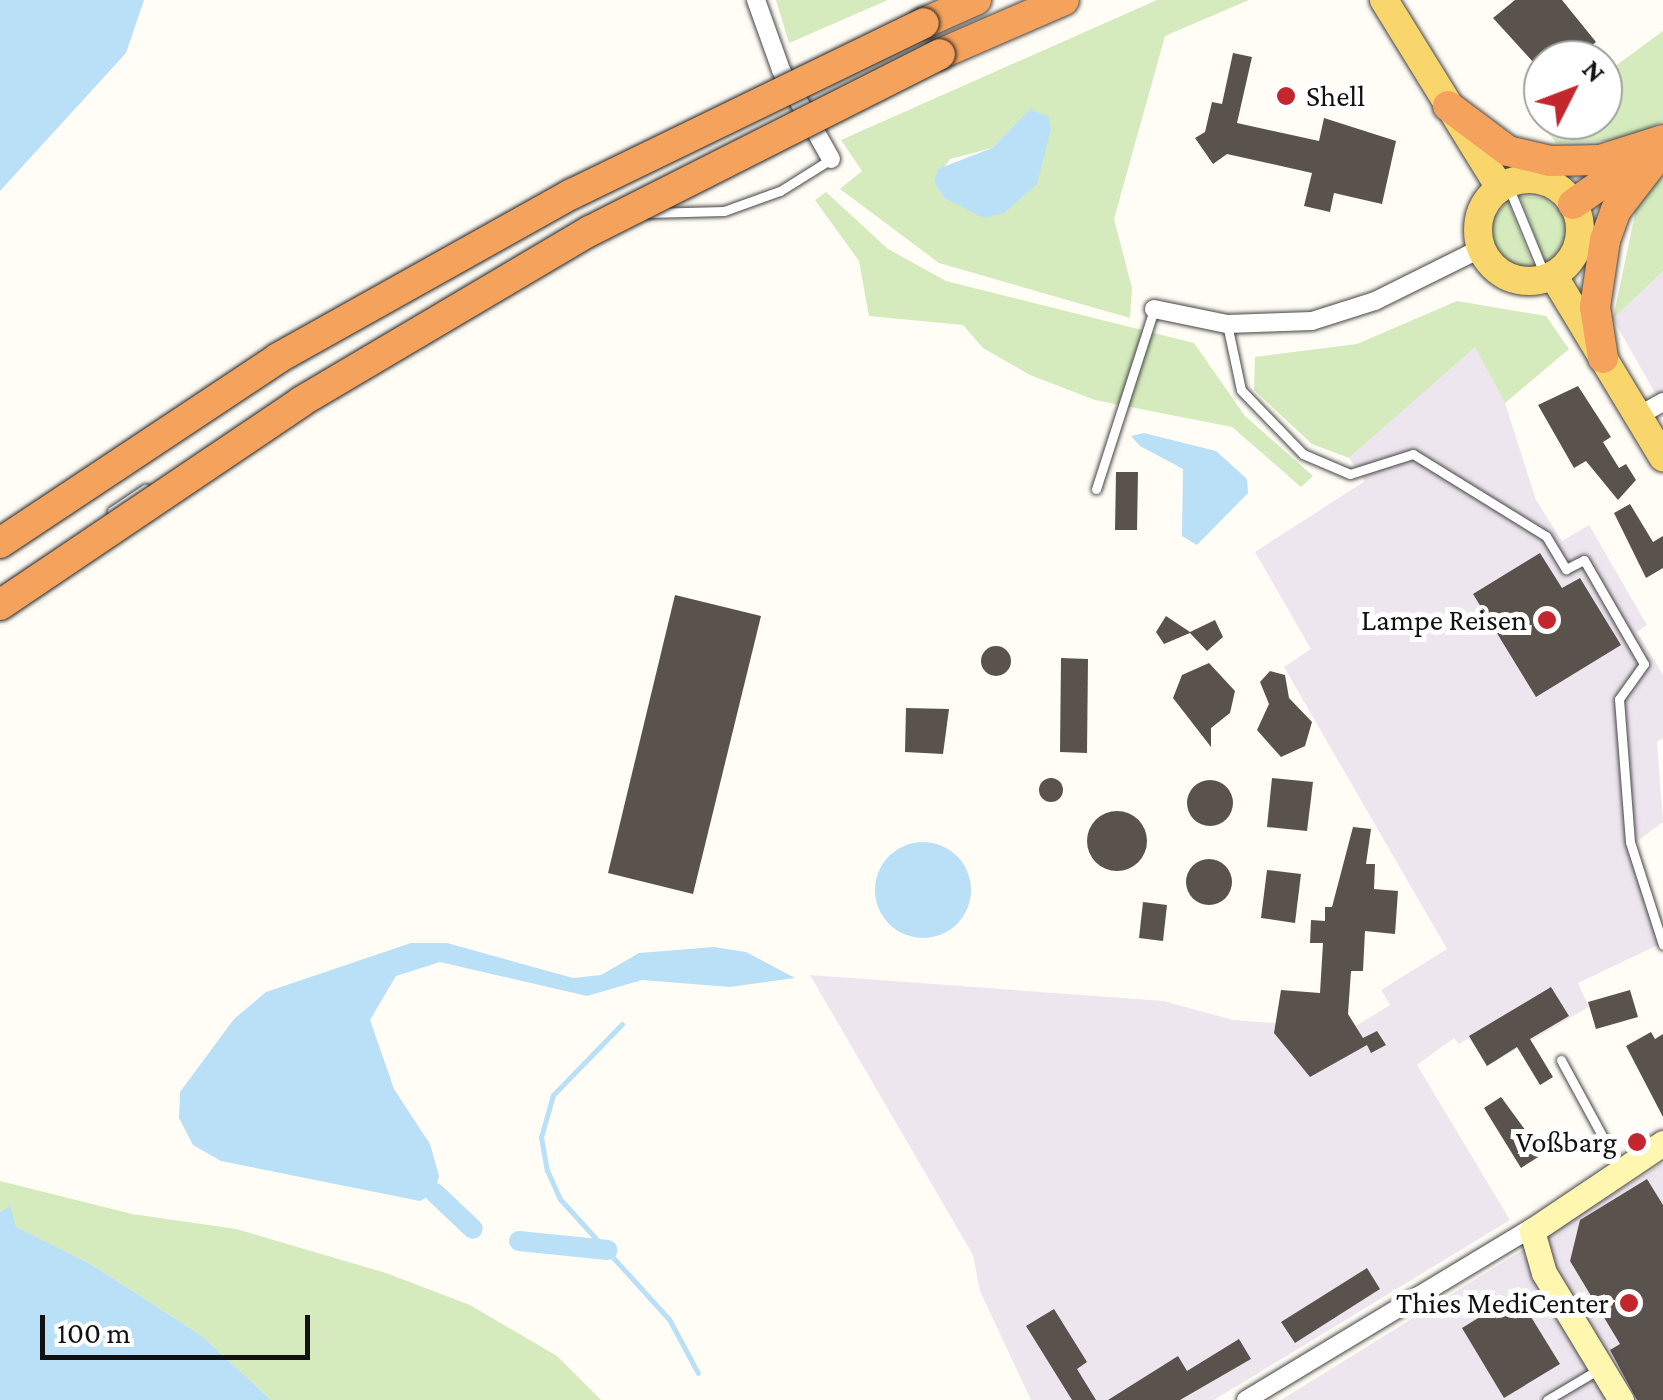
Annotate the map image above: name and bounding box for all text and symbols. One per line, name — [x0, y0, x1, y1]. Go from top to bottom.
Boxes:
north arrow — [1523, 40, 1623, 140]
text: N — [1576, 53, 1612, 88]
place label: Shell — [1306, 78, 1365, 114]
marker: Shell — [1275, 85, 1297, 107]
place label: Lampe Reisen — [1361, 602, 1527, 638]
marker: Lampe Reisen — [1536, 609, 1558, 631]
place label: Voßbarg — [1516, 1124, 1617, 1160]
marker: Voßbarg — [1626, 1131, 1648, 1153]
place label: Thies MediCenter — [1396, 1285, 1609, 1321]
marker: Thies MediCenter — [1618, 1292, 1640, 1314]
scale bar — [45, 1295, 315, 1357]
text: 100 m — [57, 1316, 131, 1349]

